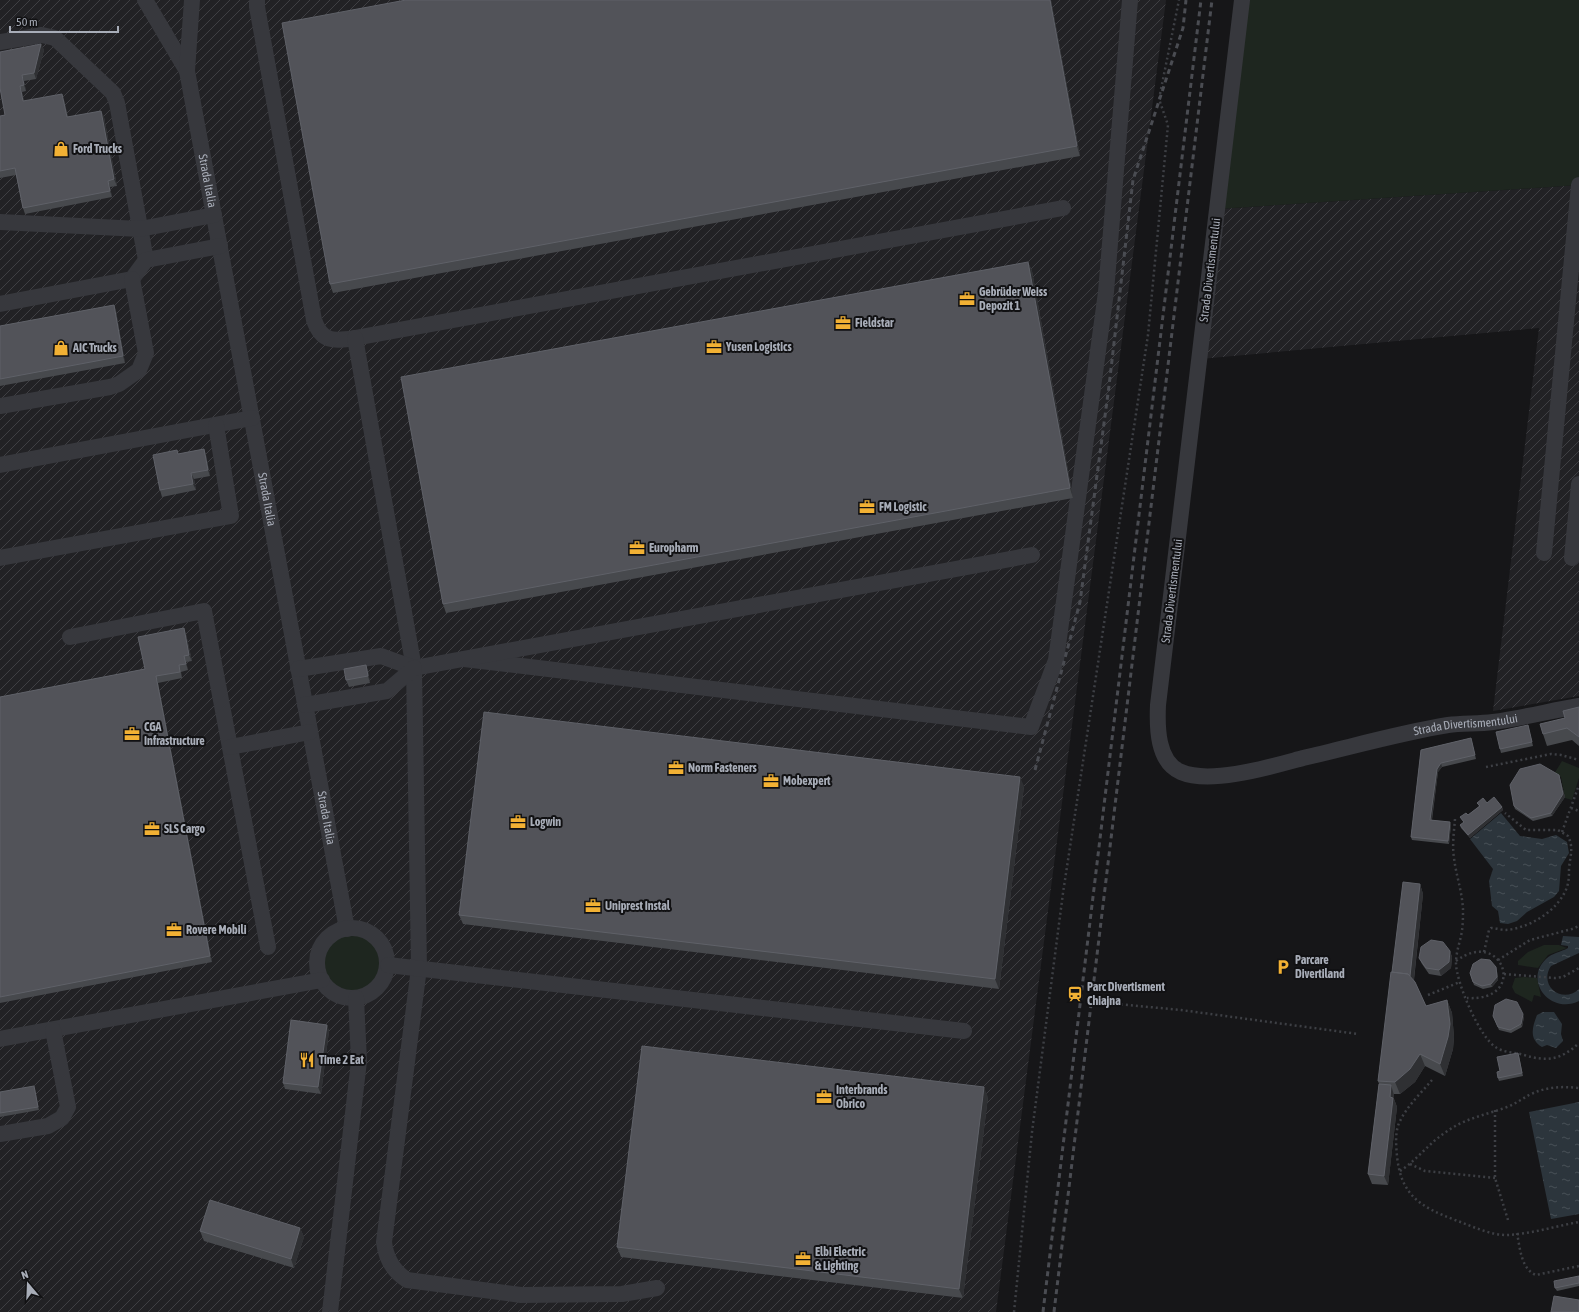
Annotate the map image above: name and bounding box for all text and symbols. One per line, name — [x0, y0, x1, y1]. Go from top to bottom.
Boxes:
scale bar — [10, 8, 118, 34]
text: 50 m — [16, 15, 38, 29]
shop icon: Ford Trucks — [52, 140, 70, 158]
place label: Ford Trucks — [73, 142, 123, 156]
street label: Strada Italia — [196, 153, 219, 209]
street label: Strada Divertismentului — [1197, 217, 1223, 323]
place label: Gebrüder Weiss Depozit 1 — [979, 285, 1048, 313]
office icon: Gebrüder Weiss Depozit 1 — [958, 290, 976, 308]
office icon: Fieldstar — [834, 314, 852, 332]
place label: Fieldstar — [855, 316, 894, 330]
office icon: Yusen Logistics — [705, 338, 723, 356]
shop icon: AIC Trucks — [52, 339, 70, 357]
place label: Yusen Logistics — [725, 340, 792, 354]
place label: AIC Trucks — [72, 341, 118, 355]
street label: Strada Italia — [255, 472, 279, 527]
office icon: FM Logistic — [858, 498, 876, 516]
place label: FM Logistic — [879, 500, 927, 514]
street label: Strada Divertismentului — [1159, 538, 1185, 644]
office icon: Europharm — [628, 539, 646, 557]
place label: Europharm — [649, 541, 699, 555]
street label: Strada Divertismentului — [1412, 711, 1519, 738]
place label: CGA Infrastructure — [144, 720, 205, 748]
office icon: CGA Infrastructure — [123, 725, 141, 743]
office icon: Norm Fasteners — [667, 759, 685, 777]
place label: Norm Fasteners — [688, 761, 758, 775]
office icon: Mobexpert — [762, 772, 780, 790]
place label: Mobexpert — [783, 774, 831, 788]
street label: Strada Italia — [314, 790, 338, 846]
office icon: Logwin — [509, 813, 527, 831]
place label: Logwin — [530, 815, 561, 829]
office icon: SLS Cargo — [143, 820, 161, 838]
place label: SLS Cargo — [164, 822, 205, 836]
office icon: Uniprest Instal — [584, 897, 602, 915]
place label: Uniprest Instal — [605, 899, 671, 913]
office icon: Rovere Mobili — [165, 921, 183, 939]
place label: Rovere Mobili — [186, 923, 247, 937]
place label: Parcare Divertiland — [1295, 953, 1345, 981]
parking icon: Parcare Divertiland — [1274, 958, 1292, 976]
place label: Parc Divertisment Chiajna — [1087, 980, 1165, 1008]
station icon: Parc Divertisment Chiajna — [1066, 985, 1084, 1003]
restaurant icon: Time 2 Eat — [298, 1051, 316, 1069]
place label: Time 2 Eat — [319, 1053, 364, 1067]
place label: Interbrands Obrico — [836, 1083, 888, 1111]
office icon: Interbrands Obrico — [815, 1088, 833, 1106]
place label: Elbi Electric & Lighting — [815, 1245, 866, 1273]
office icon: Elbi Electric & Lighting — [794, 1250, 812, 1268]
north arrow — [8, 1264, 48, 1304]
text: N — [20, 1268, 30, 1281]

